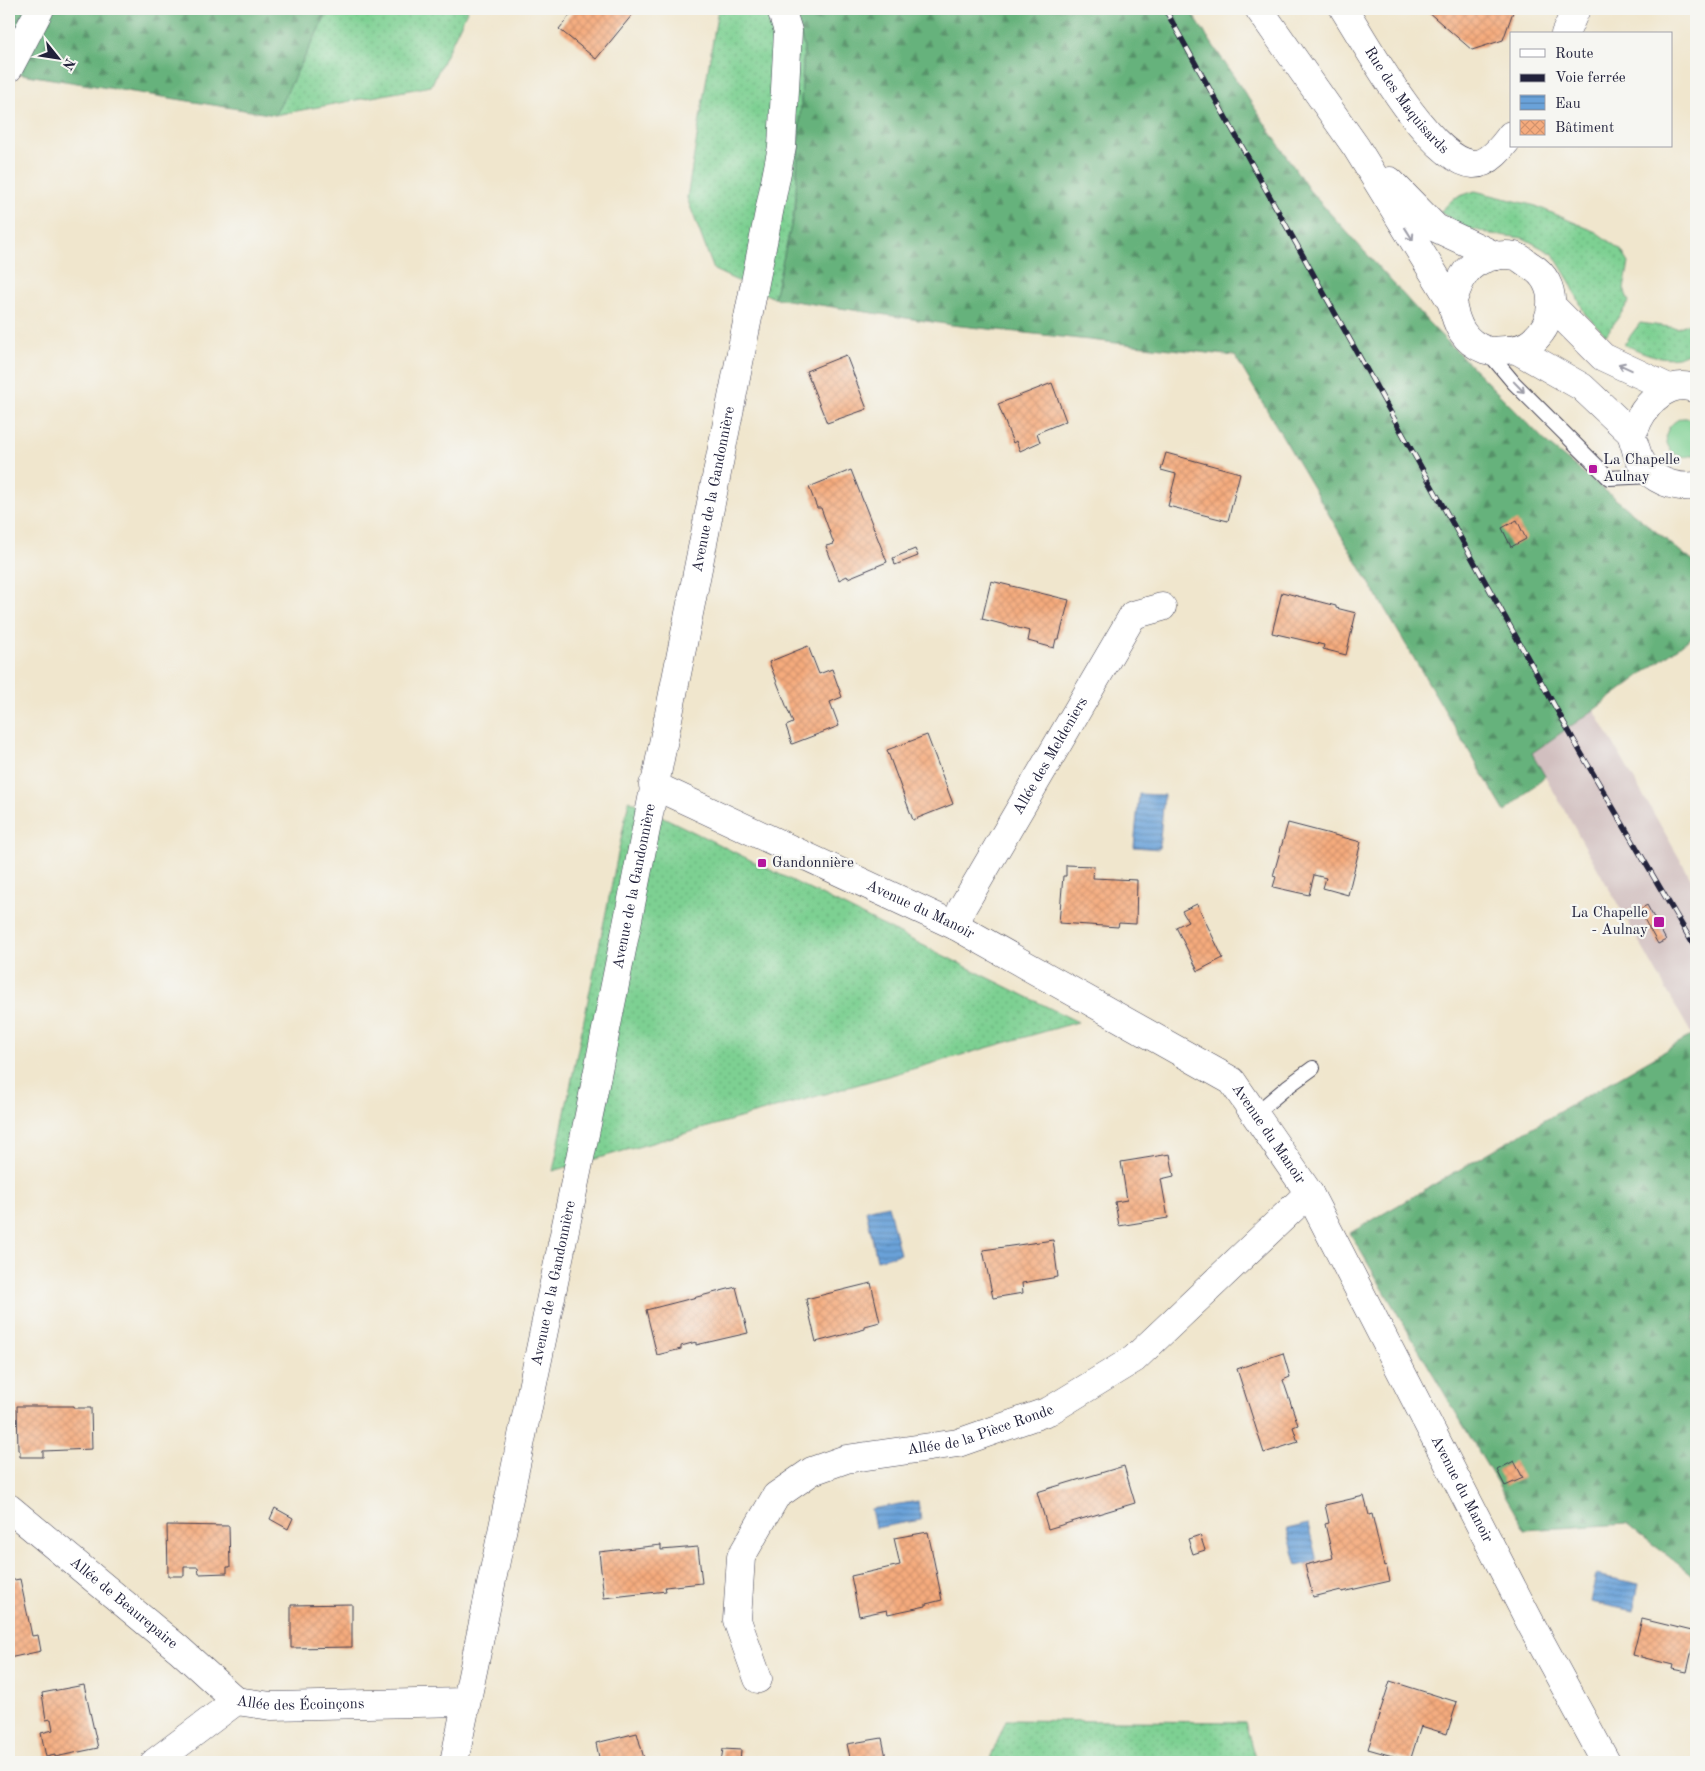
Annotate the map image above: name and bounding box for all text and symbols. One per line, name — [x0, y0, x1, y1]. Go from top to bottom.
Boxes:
north arrow — [32, 32, 82, 82]
legend — [1510, 32, 1672, 148]
street label: Rue des Maquisards — [1361, 44, 1451, 157]
text: Route — [1555, 47, 1593, 62]
text: N — [60, 56, 77, 72]
text: Voie ferrée — [1555, 71, 1626, 86]
text: Eau — [1555, 97, 1581, 112]
text: Bâtiment — [1555, 121, 1614, 136]
one-way arrow — [1405, 226, 1415, 240]
one-way arrow — [1618, 362, 1633, 372]
one-way arrow — [1512, 381, 1524, 393]
street label: Avenue de la Gandonnière — [690, 405, 738, 573]
place label: La Chapelle Aulnay — [1603, 453, 1680, 485]
marker: La Chapelle Aulnay — [1587, 463, 1599, 475]
street label: Allée des Meldeniers — [1011, 695, 1091, 817]
street label: Avenue de la Gandonnière — [611, 802, 658, 970]
place label: Gandonnière — [772, 856, 854, 871]
marker: Gandonnière — [756, 857, 768, 869]
street label: Avenue du Manoir — [864, 878, 977, 942]
place label: La Chapelle - Aulnay — [1571, 906, 1648, 938]
marker: La Chapelle - Aulnay — [1652, 915, 1666, 929]
street label: Avenue du Manoir — [1229, 1081, 1308, 1187]
street label: Avenue de la Gandonnière — [529, 1199, 578, 1367]
street label: Allée de la Pièce Ronde — [906, 1402, 1057, 1458]
street label: Avenue du Manoir — [1428, 1434, 1495, 1545]
street label: Allée de Beaurepaire — [67, 1554, 180, 1652]
street label: Allée des Écoinçons — [235, 1694, 364, 1714]

